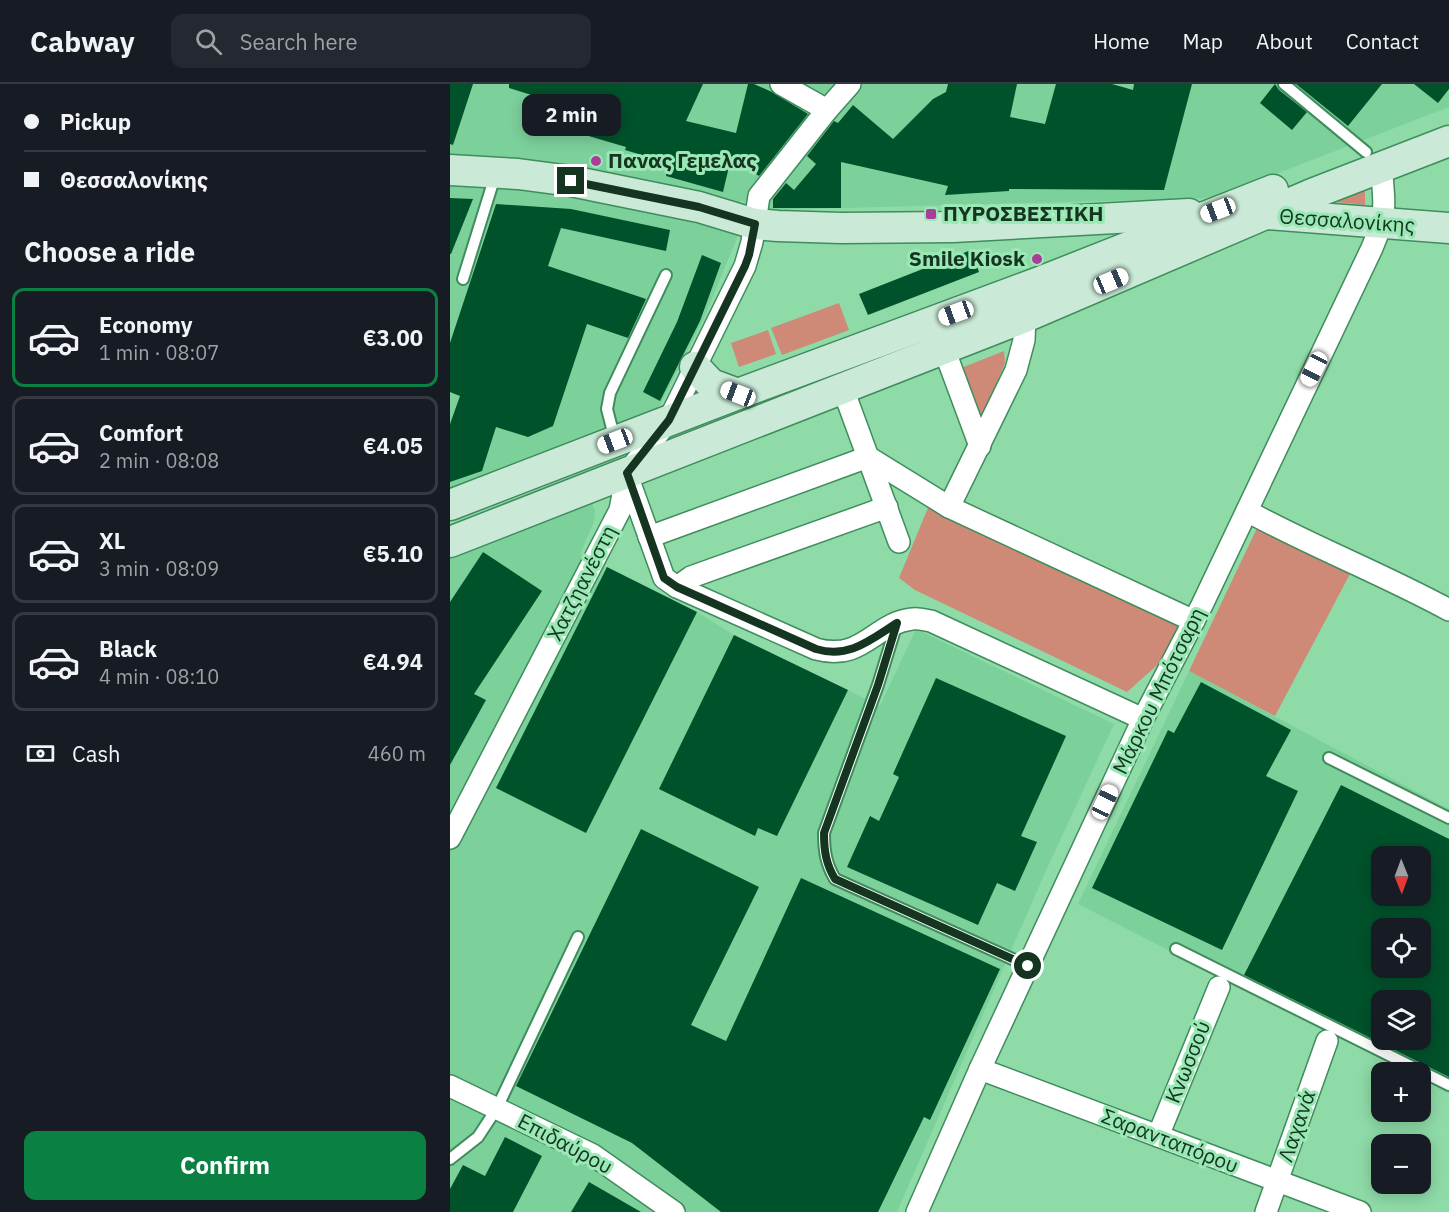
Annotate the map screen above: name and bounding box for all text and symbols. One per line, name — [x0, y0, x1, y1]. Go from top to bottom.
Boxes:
search box — [171, 14, 591, 68]
text: Cabway — [30, 23, 135, 60]
icon: search — [192, 25, 225, 58]
text: Search here — [240, 27, 358, 56]
text: Home — [1093, 27, 1150, 55]
text: Map — [1183, 27, 1223, 55]
text: About — [1256, 27, 1313, 55]
text: Contact — [1346, 27, 1419, 55]
callout: 2 min — [522, 94, 620, 136]
text: 2 min — [545, 101, 598, 128]
text: Pickup — [60, 107, 131, 136]
place label: Πανας Γεμελας — [608, 146, 757, 174]
marker: Πανας Γεμελας — [589, 154, 603, 168]
text: Θεσσαλονίκης — [60, 165, 208, 194]
route end — [557, 167, 584, 194]
car — [1198, 195, 1238, 225]
place label: ΠΥΡΟΣΒΕΣΤΙΚΗ — [943, 199, 1103, 227]
street label: Θεσσαλονίκης — [1278, 201, 1416, 239]
marker: ΠΥΡΟΣΒΕΣΤΙΚΗ — [924, 207, 938, 221]
text: Choose a ride — [24, 234, 195, 269]
place label: Smile Kiosk — [909, 244, 1026, 272]
marker: Smile Kiosk — [1030, 252, 1044, 266]
car — [1091, 266, 1131, 296]
car — [936, 298, 976, 328]
text: Economy — [99, 310, 193, 339]
icon: car — [27, 311, 81, 365]
text: €3.00 — [363, 323, 423, 352]
text: 1 min · 08:07 — [99, 339, 219, 366]
car — [1298, 349, 1330, 389]
car — [718, 379, 758, 409]
text: Comfort — [99, 418, 183, 447]
icon: car — [27, 419, 81, 473]
car — [595, 426, 635, 456]
text: €4.05 — [363, 431, 423, 460]
text: 2 min · 08:08 — [99, 447, 219, 474]
street label: Χατζηανέστη — [540, 520, 622, 645]
text: XL — [99, 526, 125, 555]
icon: car — [27, 527, 81, 581]
text: €5.10 — [363, 539, 423, 568]
text: 3 min · 08:09 — [99, 555, 219, 582]
street label: Μάρκου Μπότσαρη — [1106, 602, 1211, 779]
text: Black — [99, 634, 157, 663]
icon: car — [27, 635, 81, 689]
text: €4.94 — [363, 647, 423, 676]
text: 4 min · 08:10 — [99, 663, 219, 690]
icon: cash — [24, 737, 57, 770]
text: Cash — [72, 739, 121, 768]
text: 460 m — [368, 740, 426, 767]
car — [1089, 782, 1121, 822]
north arrow — [1371, 846, 1431, 906]
map controls — [1371, 846, 1431, 1194]
button: locate — [1371, 918, 1431, 978]
route start — [1014, 952, 1041, 979]
button: layers — [1371, 990, 1431, 1050]
street label: Κνωσσού — [1158, 1016, 1216, 1107]
button: + — [1371, 1062, 1431, 1122]
street label: Λαχανά — [1271, 1086, 1321, 1165]
street label: Σαρανταπόρου — [1098, 1101, 1243, 1179]
street label: Επιδαύρου — [513, 1106, 618, 1180]
button: Confirm — [24, 1131, 426, 1200]
button: − — [1371, 1134, 1431, 1194]

